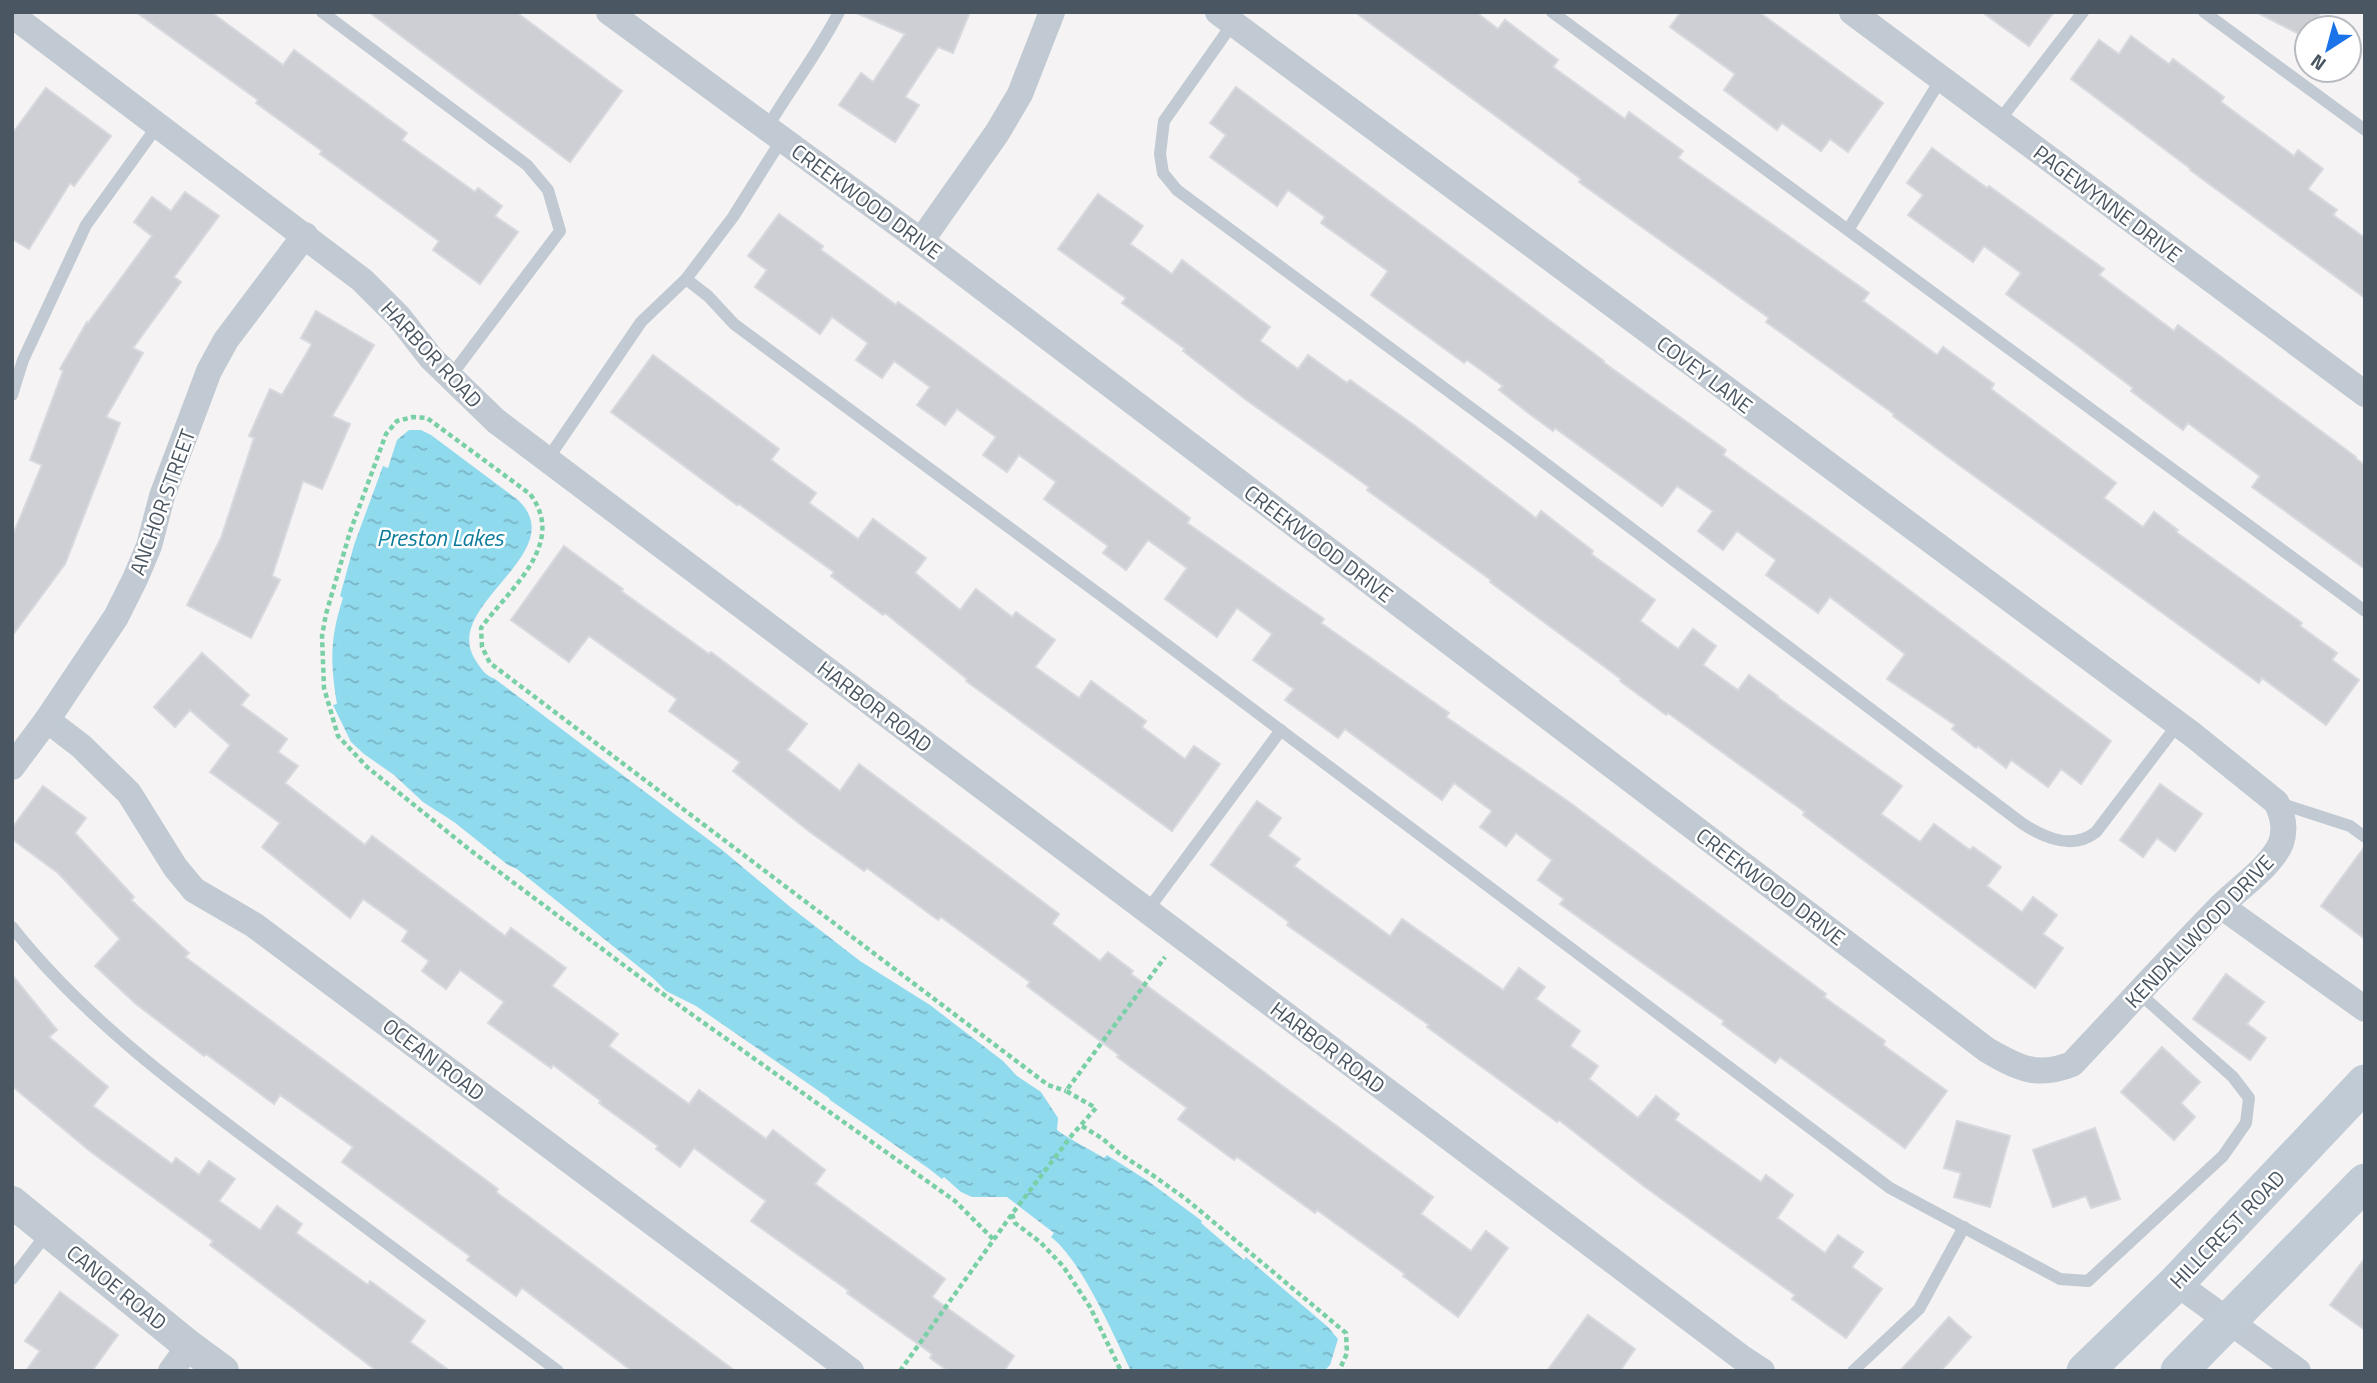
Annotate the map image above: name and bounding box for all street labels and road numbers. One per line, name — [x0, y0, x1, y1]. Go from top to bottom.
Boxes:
street label: CREEKWOOD DRIVE — [785, 135, 949, 267]
street label: PAGEWYNNE DRIVE — [2027, 136, 2189, 270]
street label: HARBOR ROAD — [374, 293, 490, 415]
street label: COVEY LANE — [1650, 327, 1760, 421]
street label: ANCHOR STREET — [121, 424, 203, 580]
street label: CREEKWOOD DRIVE — [1238, 476, 1400, 610]
street label: HARBOR ROAD — [811, 652, 939, 760]
street label: CREEKWOOD DRIVE — [1690, 819, 1852, 953]
street label: KENDALLWOOD DRIVE — [2117, 847, 2281, 1015]
street label: HARBOR ROAD — [1264, 993, 1392, 1101]
street label: OCEAN ROAD — [376, 1010, 492, 1108]
street label: HILLCREST ROAD — [2162, 1162, 2292, 1296]
street label: CANOE ROAD — [60, 1237, 174, 1337]

